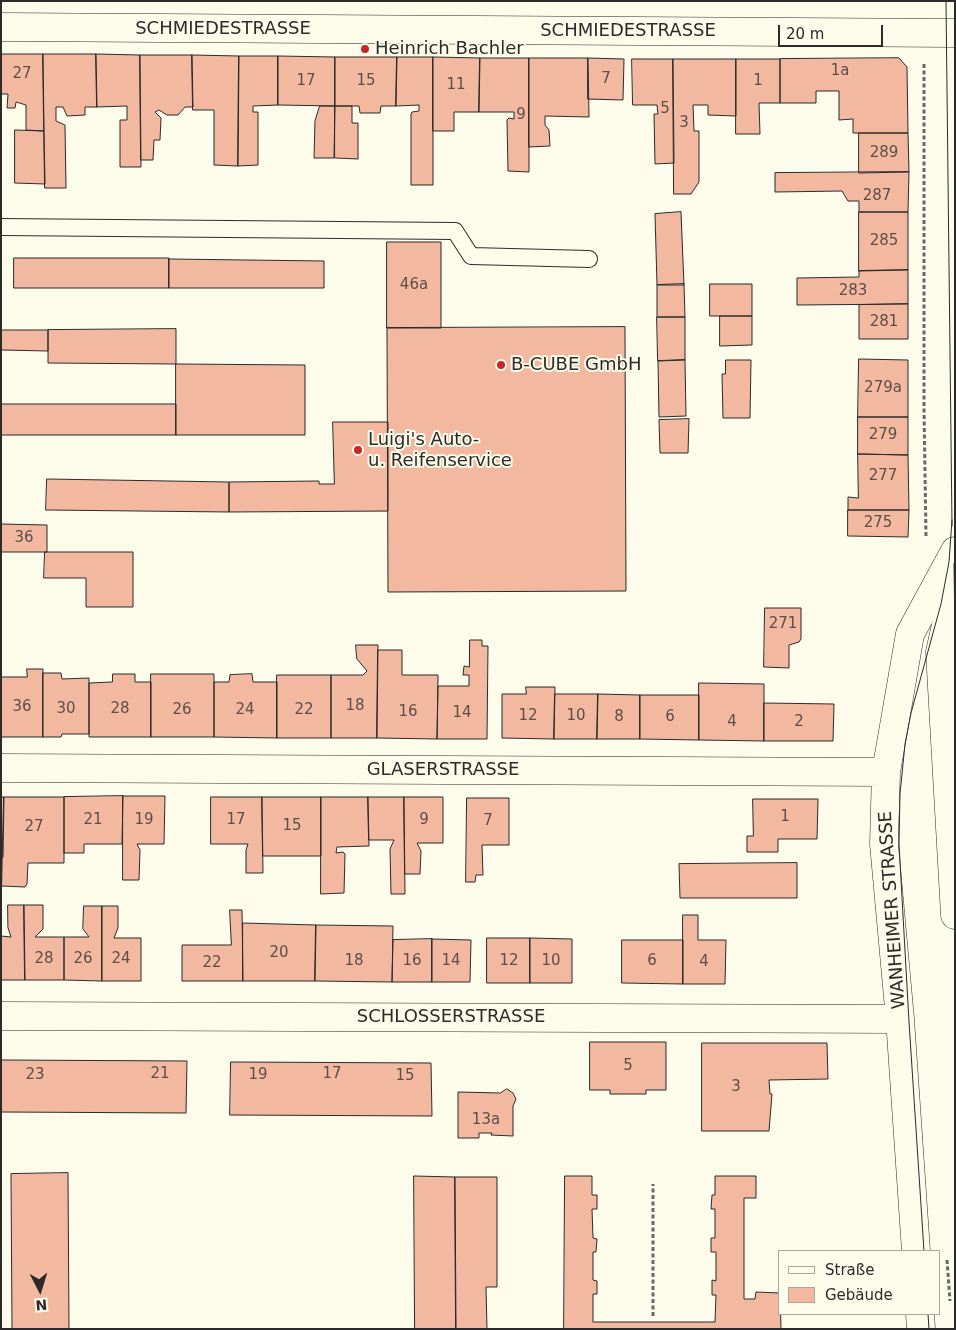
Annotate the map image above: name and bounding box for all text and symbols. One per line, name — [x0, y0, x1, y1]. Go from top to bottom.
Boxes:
scale bar — [781, 15, 886, 47]
street label: SCHMIEDESTRASSE — [135, 18, 311, 40]
street label: SCHMIEDESTRASSE — [540, 20, 716, 42]
text: 20 m — [786, 25, 824, 43]
place label: Heinrich Bachler — [375, 38, 524, 60]
marker: Heinrich Bachler — [359, 43, 371, 55]
house number: 1a — [831, 62, 849, 80]
house number: 27 — [12, 65, 32, 83]
house number: 7 — [601, 70, 611, 88]
house number: 17 — [296, 72, 316, 90]
house number: 15 — [356, 72, 376, 90]
house number: 1 — [753, 72, 763, 90]
house number: 11 — [446, 76, 466, 94]
house number: 5 — [660, 100, 670, 118]
house number: 9 — [516, 106, 526, 124]
house number: 3 — [679, 114, 689, 132]
house number: 289 — [870, 144, 898, 162]
house number: 287 — [863, 187, 891, 205]
house number: 285 — [870, 232, 898, 250]
house number: 46a — [400, 276, 428, 294]
house number: 283 — [839, 282, 867, 300]
house number: 281 — [870, 313, 898, 331]
place label: B-CUBE GmbH — [511, 354, 641, 376]
marker: B-CUBE GmbH — [495, 359, 507, 371]
house number: 279a — [864, 379, 902, 397]
house number: 279 — [869, 426, 897, 444]
place label: Luigi's Auto- u. Reifenservice — [368, 429, 512, 472]
marker: Luigi's Auto- u. Reifenservice — [352, 444, 364, 456]
house number: 277 — [869, 467, 897, 485]
house number: 275 — [864, 514, 892, 532]
house number: 36 — [14, 529, 34, 547]
house number: 271 — [769, 615, 797, 633]
house number: 18 — [345, 697, 365, 715]
house number: 36 — [12, 698, 32, 716]
house number: 30 — [56, 700, 76, 718]
house number: 28 — [110, 700, 130, 718]
house number: 26 — [172, 701, 192, 719]
house number: 24 — [235, 701, 255, 719]
house number: 22 — [294, 701, 314, 719]
house number: 16 — [398, 703, 418, 721]
house number: 14 — [452, 704, 472, 722]
house number: 12 — [518, 707, 538, 725]
house number: 10 — [566, 707, 586, 725]
house number: 8 — [614, 708, 624, 726]
house number: 6 — [665, 708, 675, 726]
house number: 4 — [727, 713, 737, 731]
house number: 2 — [794, 713, 804, 731]
street label: GLASERSTRASSE — [367, 759, 519, 781]
house number: 1 — [780, 808, 790, 826]
street label: WANHEIMER STRASSE — [875, 810, 911, 1010]
house number: 21 — [83, 811, 103, 829]
house number: 19 — [134, 811, 154, 829]
house number: 17 — [226, 811, 246, 829]
house number: 9 — [419, 811, 429, 829]
house number: 7 — [483, 812, 493, 830]
house number: 15 — [282, 817, 302, 835]
house number: 27 — [24, 818, 44, 836]
house number: 20 — [269, 944, 289, 962]
house number: 28 — [34, 950, 54, 968]
house number: 26 — [73, 950, 93, 968]
house number: 24 — [111, 950, 131, 968]
house number: 18 — [344, 952, 364, 970]
house number: 16 — [402, 952, 422, 970]
house number: 14 — [441, 952, 461, 970]
house number: 12 — [499, 952, 519, 970]
house number: 10 — [541, 952, 561, 970]
house number: 6 — [647, 952, 657, 970]
house number: 4 — [699, 953, 709, 971]
house number: 22 — [202, 954, 222, 972]
street label: SCHLOSSERSTRASSE — [357, 1006, 545, 1028]
house number: 5 — [623, 1057, 633, 1075]
house number: 21 — [150, 1065, 170, 1083]
house number: 17 — [322, 1065, 342, 1083]
house number: 23 — [25, 1066, 45, 1084]
house number: 19 — [248, 1066, 268, 1084]
house number: 15 — [395, 1067, 415, 1085]
house number: 3 — [731, 1078, 741, 1096]
house number: 13a — [472, 1111, 500, 1129]
legend — [778, 1250, 941, 1315]
text: Straße — [825, 1261, 874, 1279]
north arrow — [15, 1265, 65, 1315]
text: Gebäude — [825, 1286, 893, 1304]
text: N — [35, 1296, 48, 1313]

